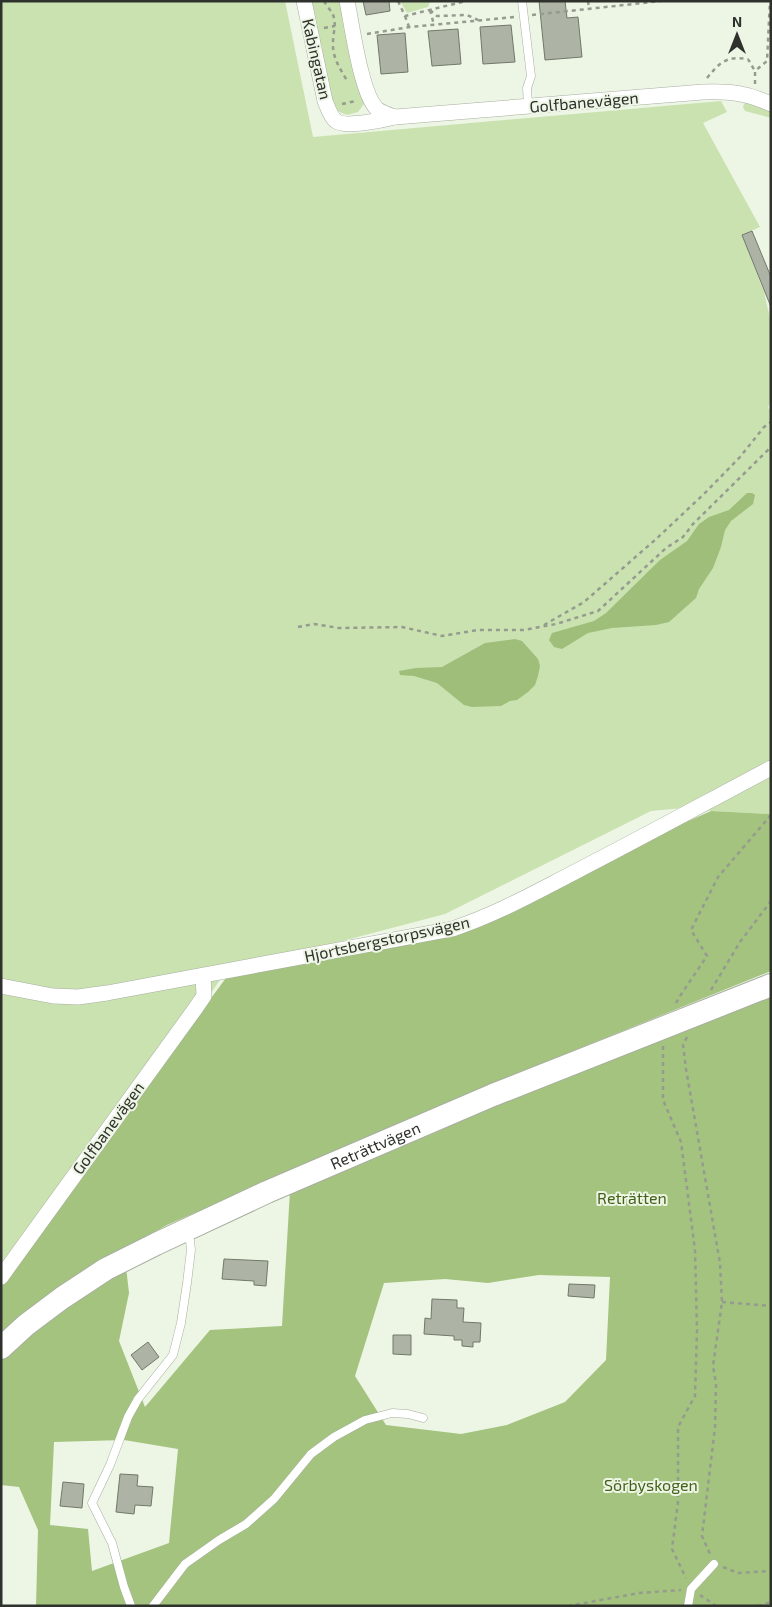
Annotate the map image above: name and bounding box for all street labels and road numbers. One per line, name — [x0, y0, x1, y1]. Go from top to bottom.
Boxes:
street label: Kabingatan — [299, 17, 336, 101]
street label: Golfbanevägen — [529, 87, 639, 116]
street label: Hjortsbergstorpsvägen — [303, 912, 471, 966]
street label: Golfbanevägen — [68, 1078, 147, 1178]
street label: Reträttvägen — [327, 1117, 423, 1173]

